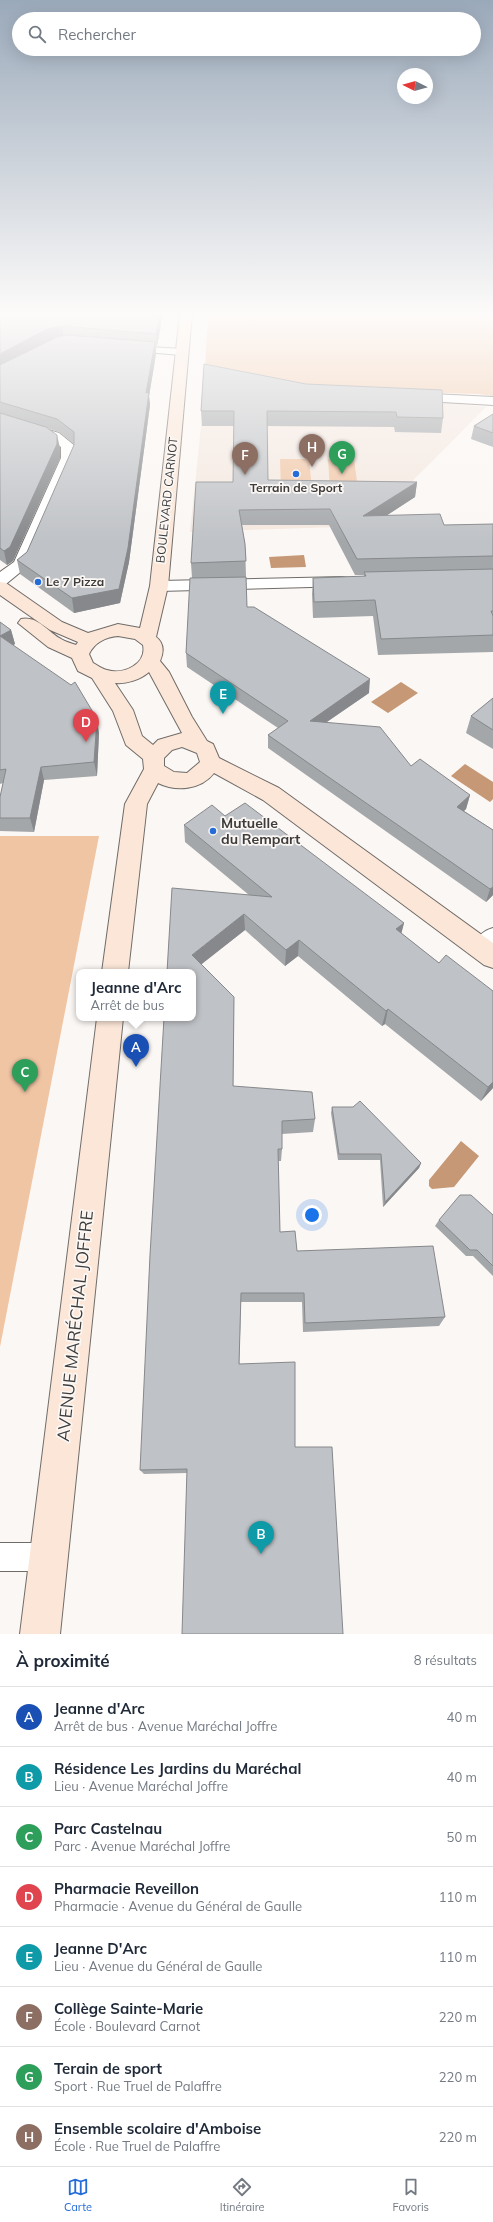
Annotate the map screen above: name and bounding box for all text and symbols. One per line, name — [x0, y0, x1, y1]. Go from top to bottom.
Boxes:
search box — [12, 12, 481, 56]
icon: search — [26, 23, 48, 45]
text: Rechercher — [58, 25, 136, 44]
north arrow — [397, 68, 433, 104]
pin: H — [299, 434, 325, 467]
street label: BOULEVARD CARNOT — [152, 435, 181, 564]
pin: G — [329, 441, 355, 474]
pin: F — [232, 442, 258, 475]
marker: Terrain de Sport — [291, 469, 301, 479]
place label: Terrain de Sport — [250, 480, 343, 495]
place label: Le 7 Pizza — [46, 574, 104, 589]
marker: Le 7 Pizza — [33, 577, 43, 587]
pin: E — [210, 681, 236, 714]
pin: D — [73, 709, 99, 742]
place label: Mutuelle du Rempart — [221, 814, 301, 848]
marker: Mutuelle du Rempart — [208, 826, 218, 836]
popup — [76, 969, 196, 1021]
text: Jeanne d'Arc — [91, 978, 181, 997]
text: Arrêt de bus — [91, 997, 164, 1013]
pin: A — [123, 1034, 149, 1067]
pin: C — [12, 1059, 38, 1092]
your location — [302, 1205, 322, 1225]
street label: AVENUE MARÉCHAL JOFFRE — [52, 1209, 98, 1443]
pin: B — [248, 1521, 274, 1554]
text: À proximité — [16, 1650, 110, 1671]
text: 8 résultats — [414, 1652, 477, 1668]
text: Jeanne d'Arc — [54, 1699, 145, 1718]
text: A — [24, 1709, 34, 1725]
text: 40 m — [447, 1709, 477, 1725]
text: Arrêt de bus · Avenue Maréchal Joffre — [54, 1718, 277, 1734]
text: Résidence Les Jardins du Maréchal — [54, 1759, 301, 1778]
text: B — [25, 1769, 33, 1785]
text: 40 m — [447, 1769, 477, 1785]
text: Lieu · Avenue Maréchal Joffre — [54, 1778, 228, 1794]
text: Parc Castelnau — [54, 1819, 162, 1838]
text: C — [25, 1829, 33, 1845]
text: 50 m — [447, 1829, 477, 1845]
text: Parc · Avenue Maréchal Joffre — [54, 1838, 230, 1854]
text: Pharmacie Reveillon — [54, 1879, 199, 1898]
text: D — [24, 1889, 34, 1905]
text: 110 m — [439, 1889, 477, 1905]
text: Pharmacie · Avenue du Général de Gaulle — [54, 1898, 302, 1914]
text: Jeanne D'Arc — [54, 1939, 147, 1958]
text: E — [25, 1949, 33, 1965]
text: 110 m — [439, 1949, 477, 1965]
text: Lieu · Avenue du Général de Gaulle — [54, 1958, 262, 1974]
text: Collège Sainte-Marie — [54, 1999, 203, 2018]
text: F — [25, 2009, 33, 2025]
text: 220 m — [439, 2009, 477, 2025]
text: École · Boulevard Carnot — [54, 2018, 200, 2034]
text: Terain de sport — [54, 2059, 162, 2078]
text: G — [24, 2069, 34, 2085]
text: 220 m — [439, 2069, 477, 2085]
text: Sport · Rue Truel de Palaffre — [54, 2078, 222, 2094]
text: Ensemble scolaire d'Amboise — [54, 2119, 261, 2138]
text: H — [24, 2129, 34, 2145]
text: 220 m — [439, 2129, 477, 2145]
text: École · Rue Truel de Palaffre — [54, 2138, 220, 2154]
tab: Carte — [64, 2176, 92, 2214]
tab: Itinéraire — [220, 2176, 265, 2214]
tab: Favoris — [392, 2176, 429, 2214]

